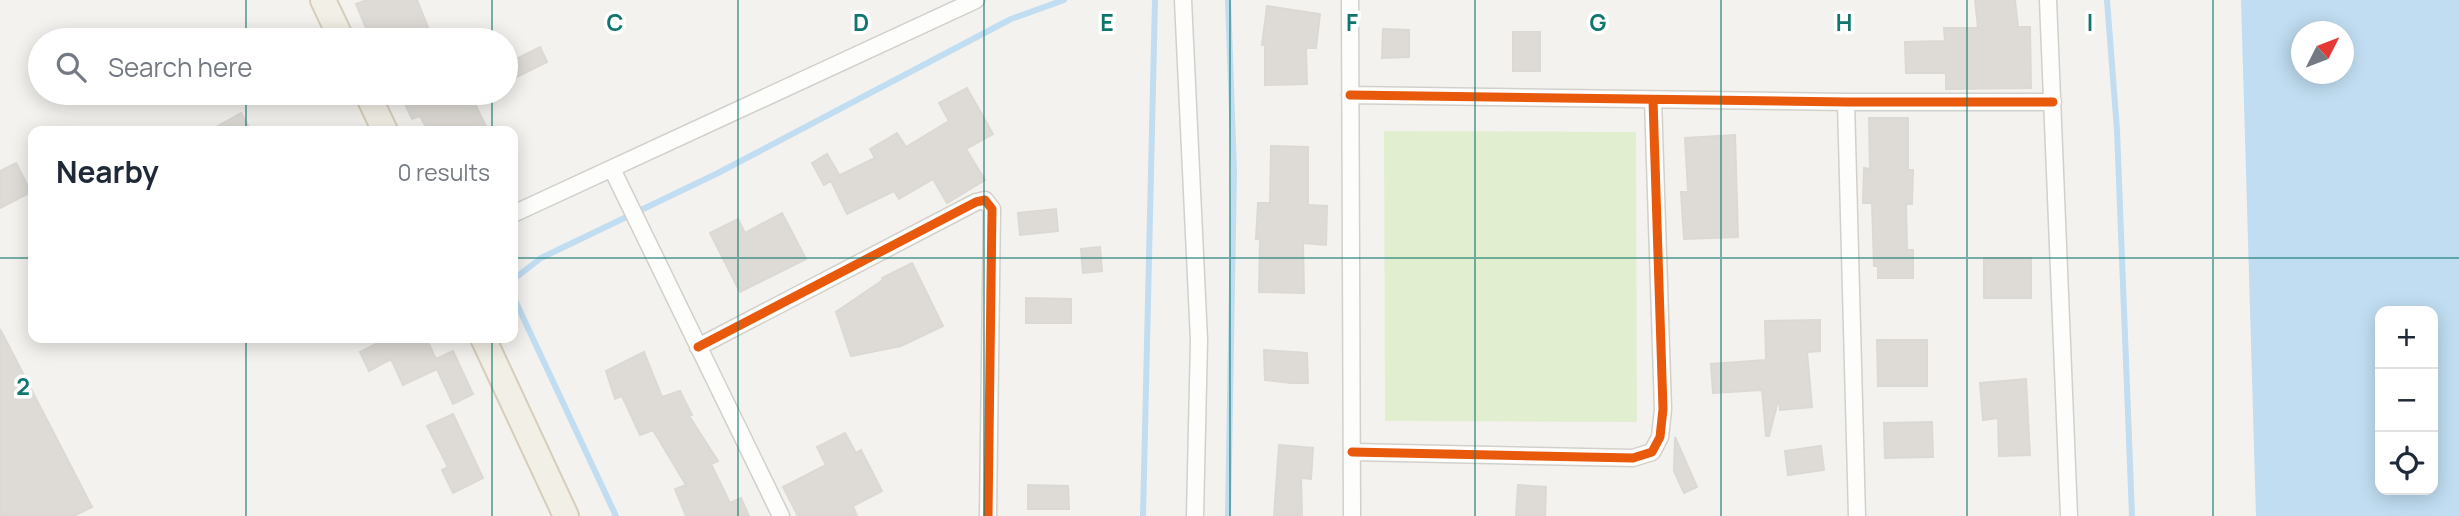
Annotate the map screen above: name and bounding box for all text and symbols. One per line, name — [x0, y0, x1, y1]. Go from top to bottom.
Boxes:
text: C — [607, 6, 624, 38]
text: D — [853, 6, 869, 38]
text: E — [1100, 6, 1114, 38]
text: F — [1346, 6, 1358, 38]
text: G — [1590, 6, 1607, 38]
text: H — [1836, 6, 1852, 38]
text: I — [2087, 6, 2093, 38]
north arrow — [2291, 21, 2354, 84]
search box — [28, 28, 518, 105]
icon: search — [52, 48, 90, 86]
text: Search here — [108, 49, 253, 85]
text: Nearby — [56, 151, 159, 192]
text: 0 results — [397, 156, 490, 188]
map controls — [2375, 306, 2438, 495]
button: + — [2375, 306, 2438, 369]
button: − — [2375, 369, 2438, 432]
text: 2 — [16, 370, 30, 402]
button: locate — [2375, 432, 2438, 495]

